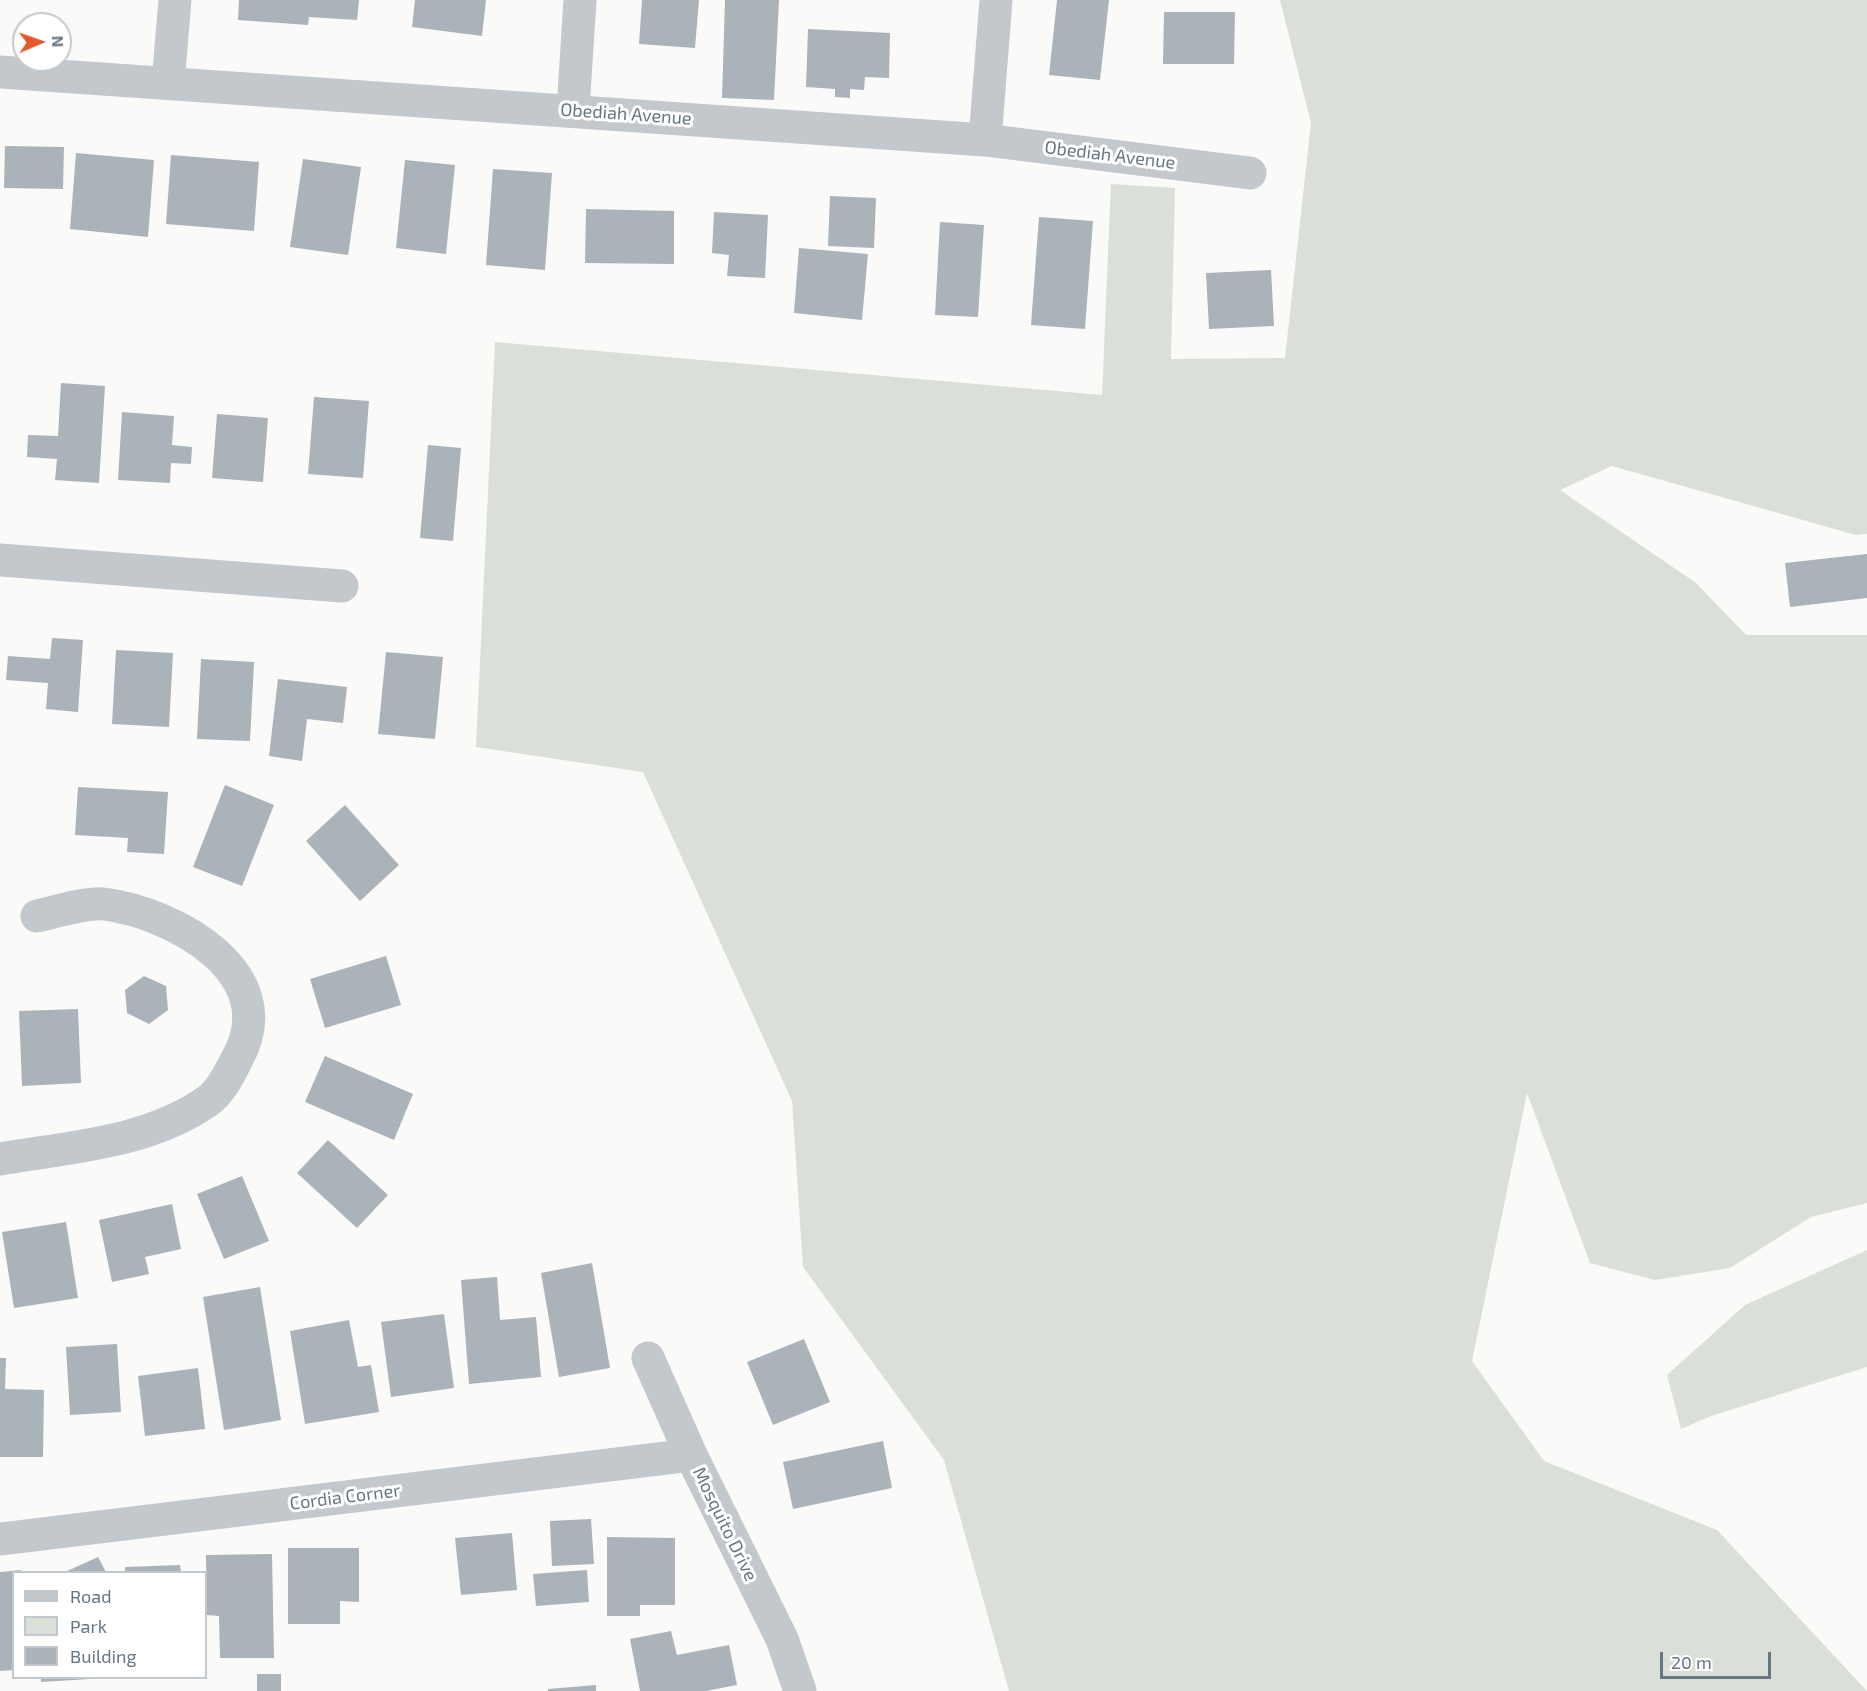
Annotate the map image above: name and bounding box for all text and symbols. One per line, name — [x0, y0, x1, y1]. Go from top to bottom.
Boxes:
north arrow — [12, 12, 72, 72]
text: N — [49, 35, 68, 48]
street label: Obediah Avenue — [560, 99, 692, 129]
street label: Obediah Avenue — [1043, 136, 1177, 174]
street label: Mosquito Drive — [688, 1464, 762, 1584]
street label: Cordia Corner — [288, 1480, 402, 1514]
legend — [12, 1571, 207, 1679]
text: Road — [70, 1585, 111, 1607]
text: Park — [70, 1615, 107, 1637]
scale bar — [1663, 1640, 1774, 1678]
text: Building — [70, 1645, 137, 1667]
text: 20 m — [1671, 1651, 1712, 1673]

